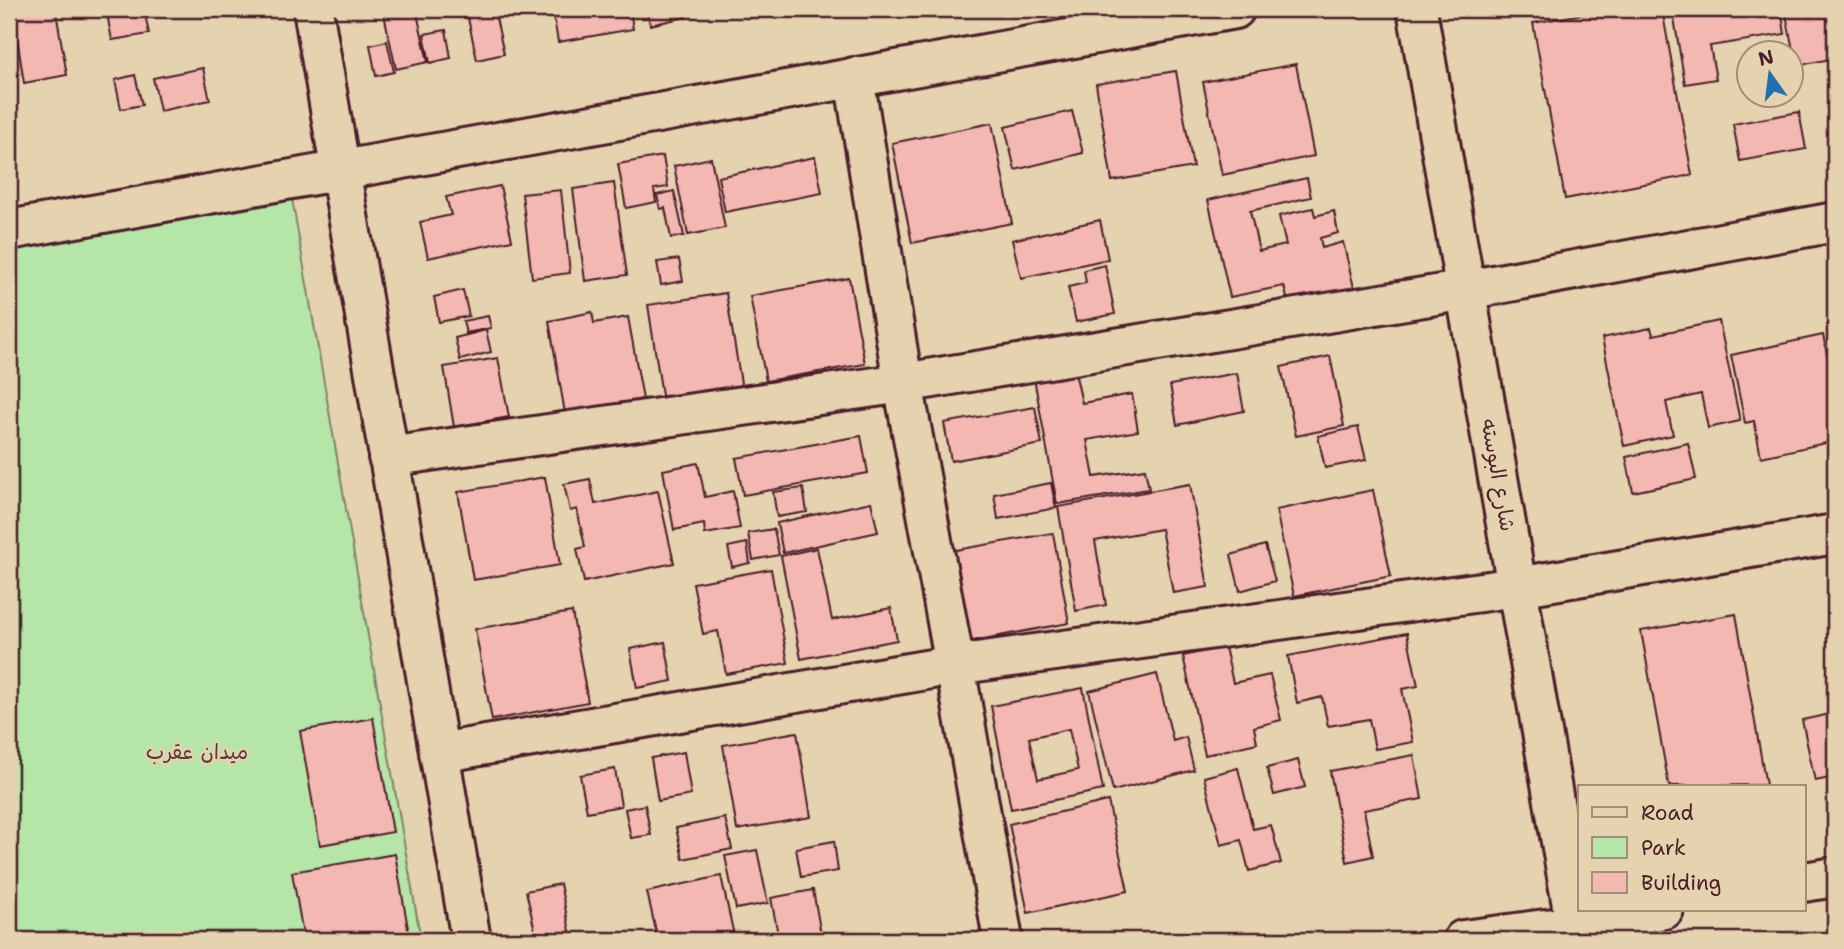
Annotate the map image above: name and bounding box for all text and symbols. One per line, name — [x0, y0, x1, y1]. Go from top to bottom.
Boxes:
north arrow — [1736, 38, 1806, 108]
text: N — [1756, 44, 1776, 72]
street label: شارع البوسته — [1473, 417, 1522, 534]
park label: ميدان عقرب — [146, 738, 248, 766]
legend — [1578, 785, 1806, 911]
text: Road — [1641, 799, 1694, 827]
text: Park — [1641, 834, 1686, 862]
text: Building — [1641, 869, 1721, 897]

